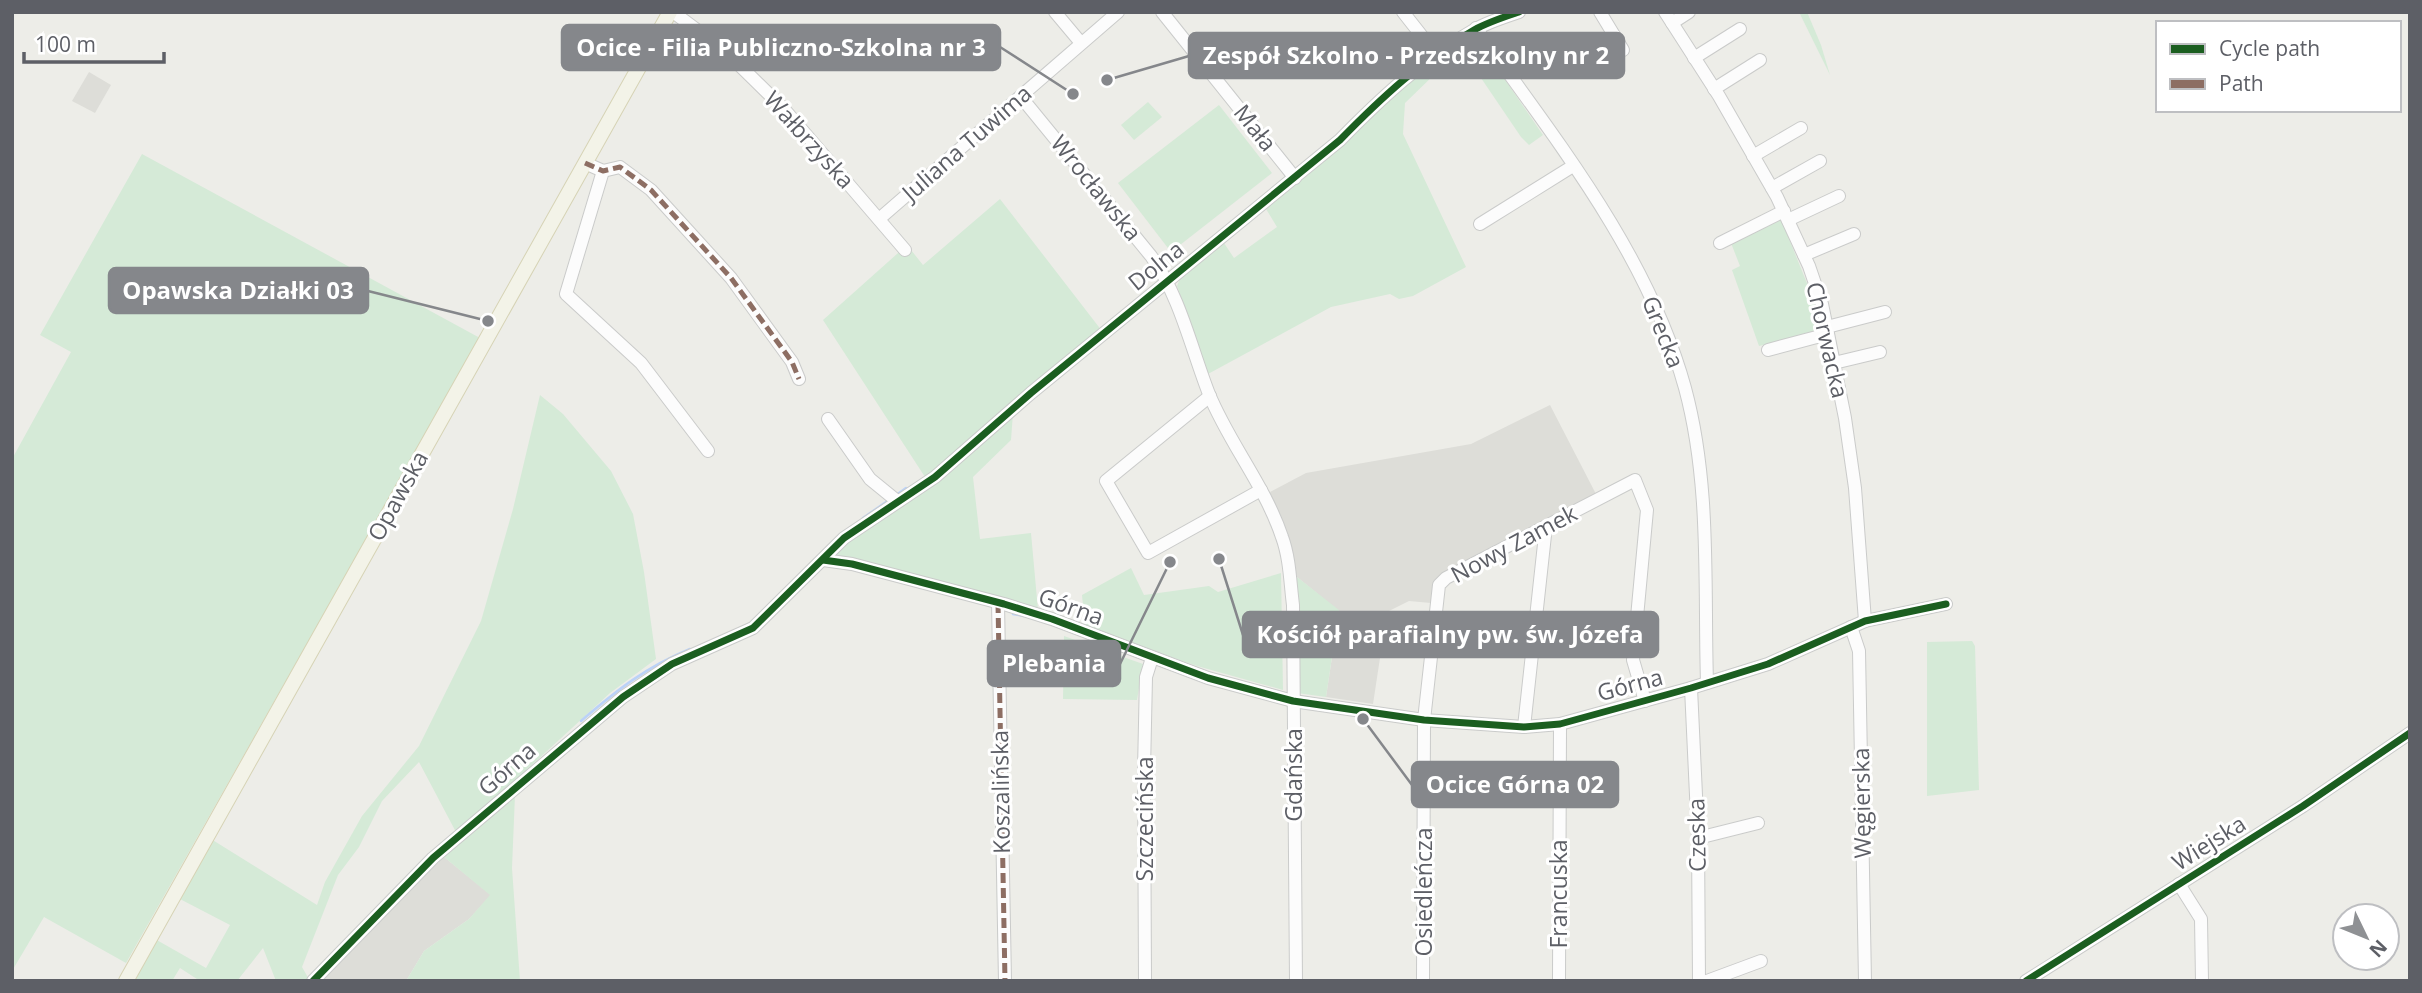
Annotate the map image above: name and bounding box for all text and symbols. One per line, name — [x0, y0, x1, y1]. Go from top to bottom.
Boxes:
scale bar — [24, 21, 164, 65]
legend — [2156, 21, 2401, 112]
callout: Ocice - Filia Publiczno-Szkolna nr 3 — [562, 25, 1000, 70]
text: 100 m — [35, 30, 96, 58]
text: Ocice - Filia Publiczno-Szkolna nr 3 — [576, 30, 986, 63]
callout: Zespół Szkolno - Przedszkolny nr 2 — [1189, 33, 1624, 78]
text: Cycle path — [2219, 34, 2320, 62]
text: Zespół Szkolno - Przedszkolny nr 2 — [1203, 38, 1609, 71]
text: Path — [2219, 69, 2264, 97]
street label: Juliana Tuwima — [893, 77, 1038, 209]
street label: Wałbrzyska — [757, 84, 862, 195]
street label: Mała — [1227, 97, 1285, 158]
street label: Wrocławska — [1044, 128, 1149, 247]
street label: Dolna — [1121, 233, 1190, 298]
callout: Opawska Działki 03 — [109, 268, 368, 313]
text: Opawska Działki 03 — [122, 273, 354, 306]
street label: Chorwacka — [1799, 279, 1857, 401]
street label: Grecka — [1635, 291, 1693, 372]
street label: Opawska — [359, 445, 435, 546]
street label: Nowy Zamek — [1445, 496, 1582, 590]
street label: Górna — [1034, 580, 1108, 633]
callout: Kościół parafialny pw. św. Józefa — [1243, 612, 1658, 657]
text: Kościół parafialny pw. św. Józefa — [1257, 617, 1643, 650]
callout: Plebania — [988, 641, 1120, 686]
text: Plebania — [1002, 646, 1106, 679]
street label: Górna — [1593, 660, 1666, 708]
street label: Gdańska — [1277, 728, 1309, 822]
street label: Koszalińska — [983, 730, 1017, 854]
street label: Górna — [471, 734, 542, 802]
street label: Węgierska — [1844, 747, 1878, 859]
street label: Szczecińska — [1128, 757, 1160, 881]
callout: Ocice Górna 02 — [1412, 762, 1618, 807]
text: Ocice Górna 02 — [1426, 767, 1604, 800]
street label: Czeska — [1679, 798, 1713, 872]
street label: Wiejska — [2165, 807, 2252, 877]
street label: Osiedleńcza — [1407, 827, 1439, 957]
street label: Francuska — [1542, 839, 1574, 949]
north arrow — [2331, 902, 2401, 972]
text: N — [2364, 934, 2393, 963]

